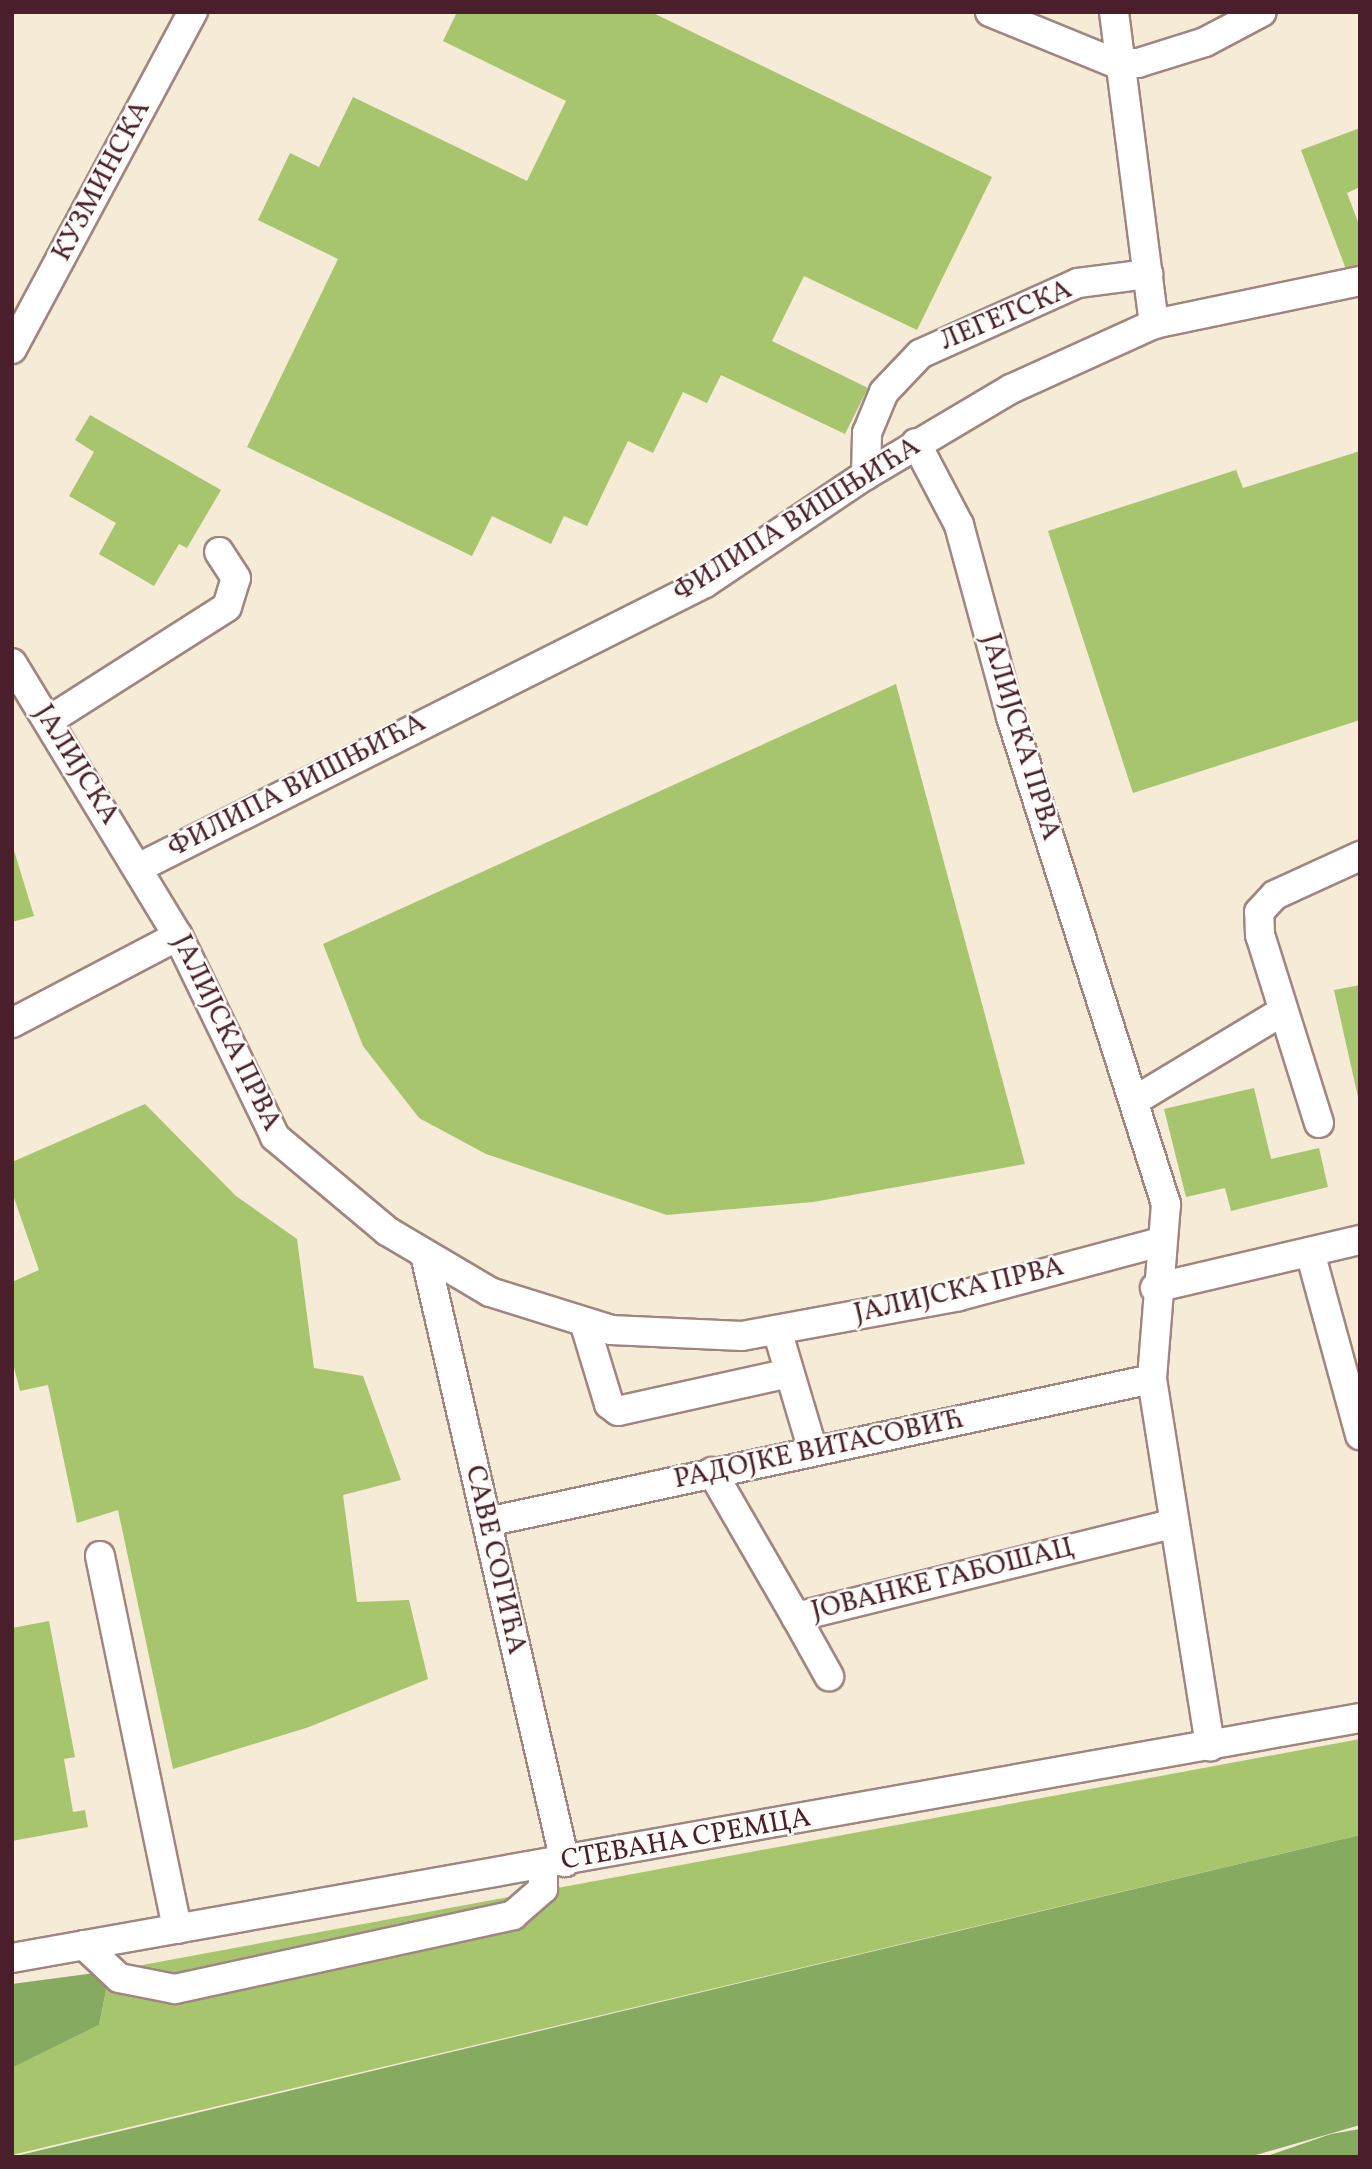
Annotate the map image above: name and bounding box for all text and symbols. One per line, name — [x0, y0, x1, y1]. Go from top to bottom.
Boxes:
street label: КУЗМИНСКА — [46, 95, 158, 267]
street label: ЛЕГЕТСКА — [935, 273, 1077, 359]
street label: ФИЛИПА ВИШЊИЋА — [667, 430, 927, 610]
street label: ЈАЛИЈСКА ПРВА — [973, 630, 1067, 844]
street label: ЈАЛИЈСКА — [26, 699, 126, 831]
street label: ФИЛИПА ВИШЊИЋА — [162, 706, 432, 866]
street label: ЈАЛИЈСКА ПРВА — [164, 929, 288, 1137]
street label: ЈАЛИЈСКА ПРВА — [851, 1251, 1067, 1331]
street label: РАДОЈКЕ ВИТАСОВИЋ — [671, 1403, 967, 1497]
street label: САВЕ СОГИЋА — [457, 1462, 533, 1658]
street label: ЈОВАНКЕ ГАБОШАЦ — [808, 1531, 1078, 1629]
street label: СТЕВАНА СРЕМЦА — [559, 1802, 813, 1878]

